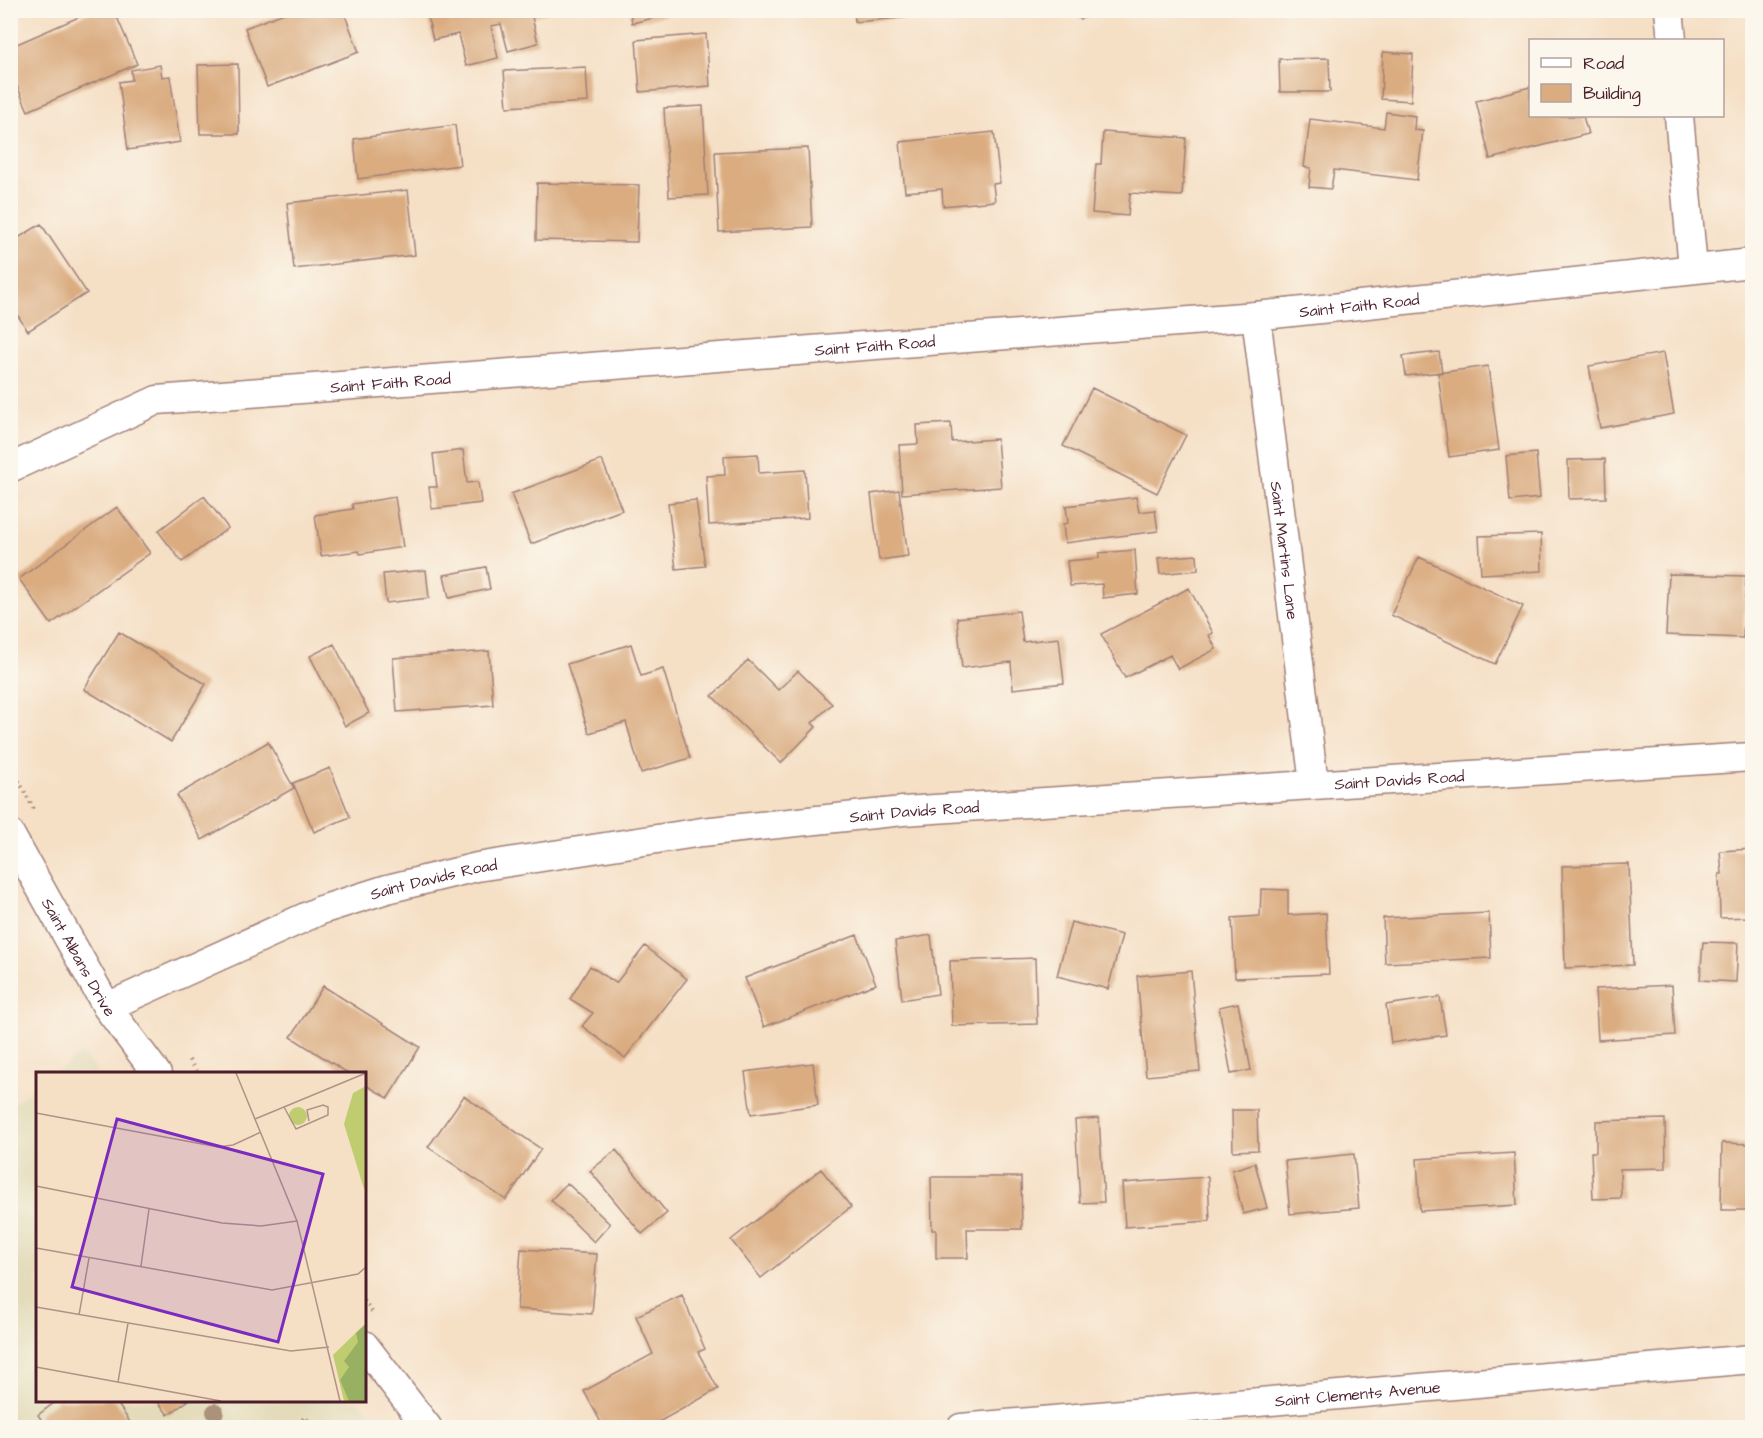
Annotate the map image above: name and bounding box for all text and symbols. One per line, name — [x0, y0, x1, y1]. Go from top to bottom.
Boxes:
legend — [1529, 39, 1724, 117]
text: Road — [1583, 51, 1624, 76]
text: Building — [1583, 81, 1641, 107]
street label: Saint Faith Road — [1298, 289, 1421, 323]
street label: Saint Faith Road — [814, 331, 936, 362]
street label: Saint Faith Road — [329, 368, 452, 399]
street label: Saint Martins Lane — [1265, 480, 1304, 621]
street label: Saint Davids Road — [1334, 765, 1465, 796]
street label: Saint Davids Road — [848, 796, 980, 829]
street label: Saint Davids Road — [367, 854, 499, 906]
street label: Saint Albans Drive — [36, 894, 121, 1022]
inset map — [36, 1072, 366, 1402]
street label: Saint Clements Avenue — [1274, 1376, 1442, 1413]

